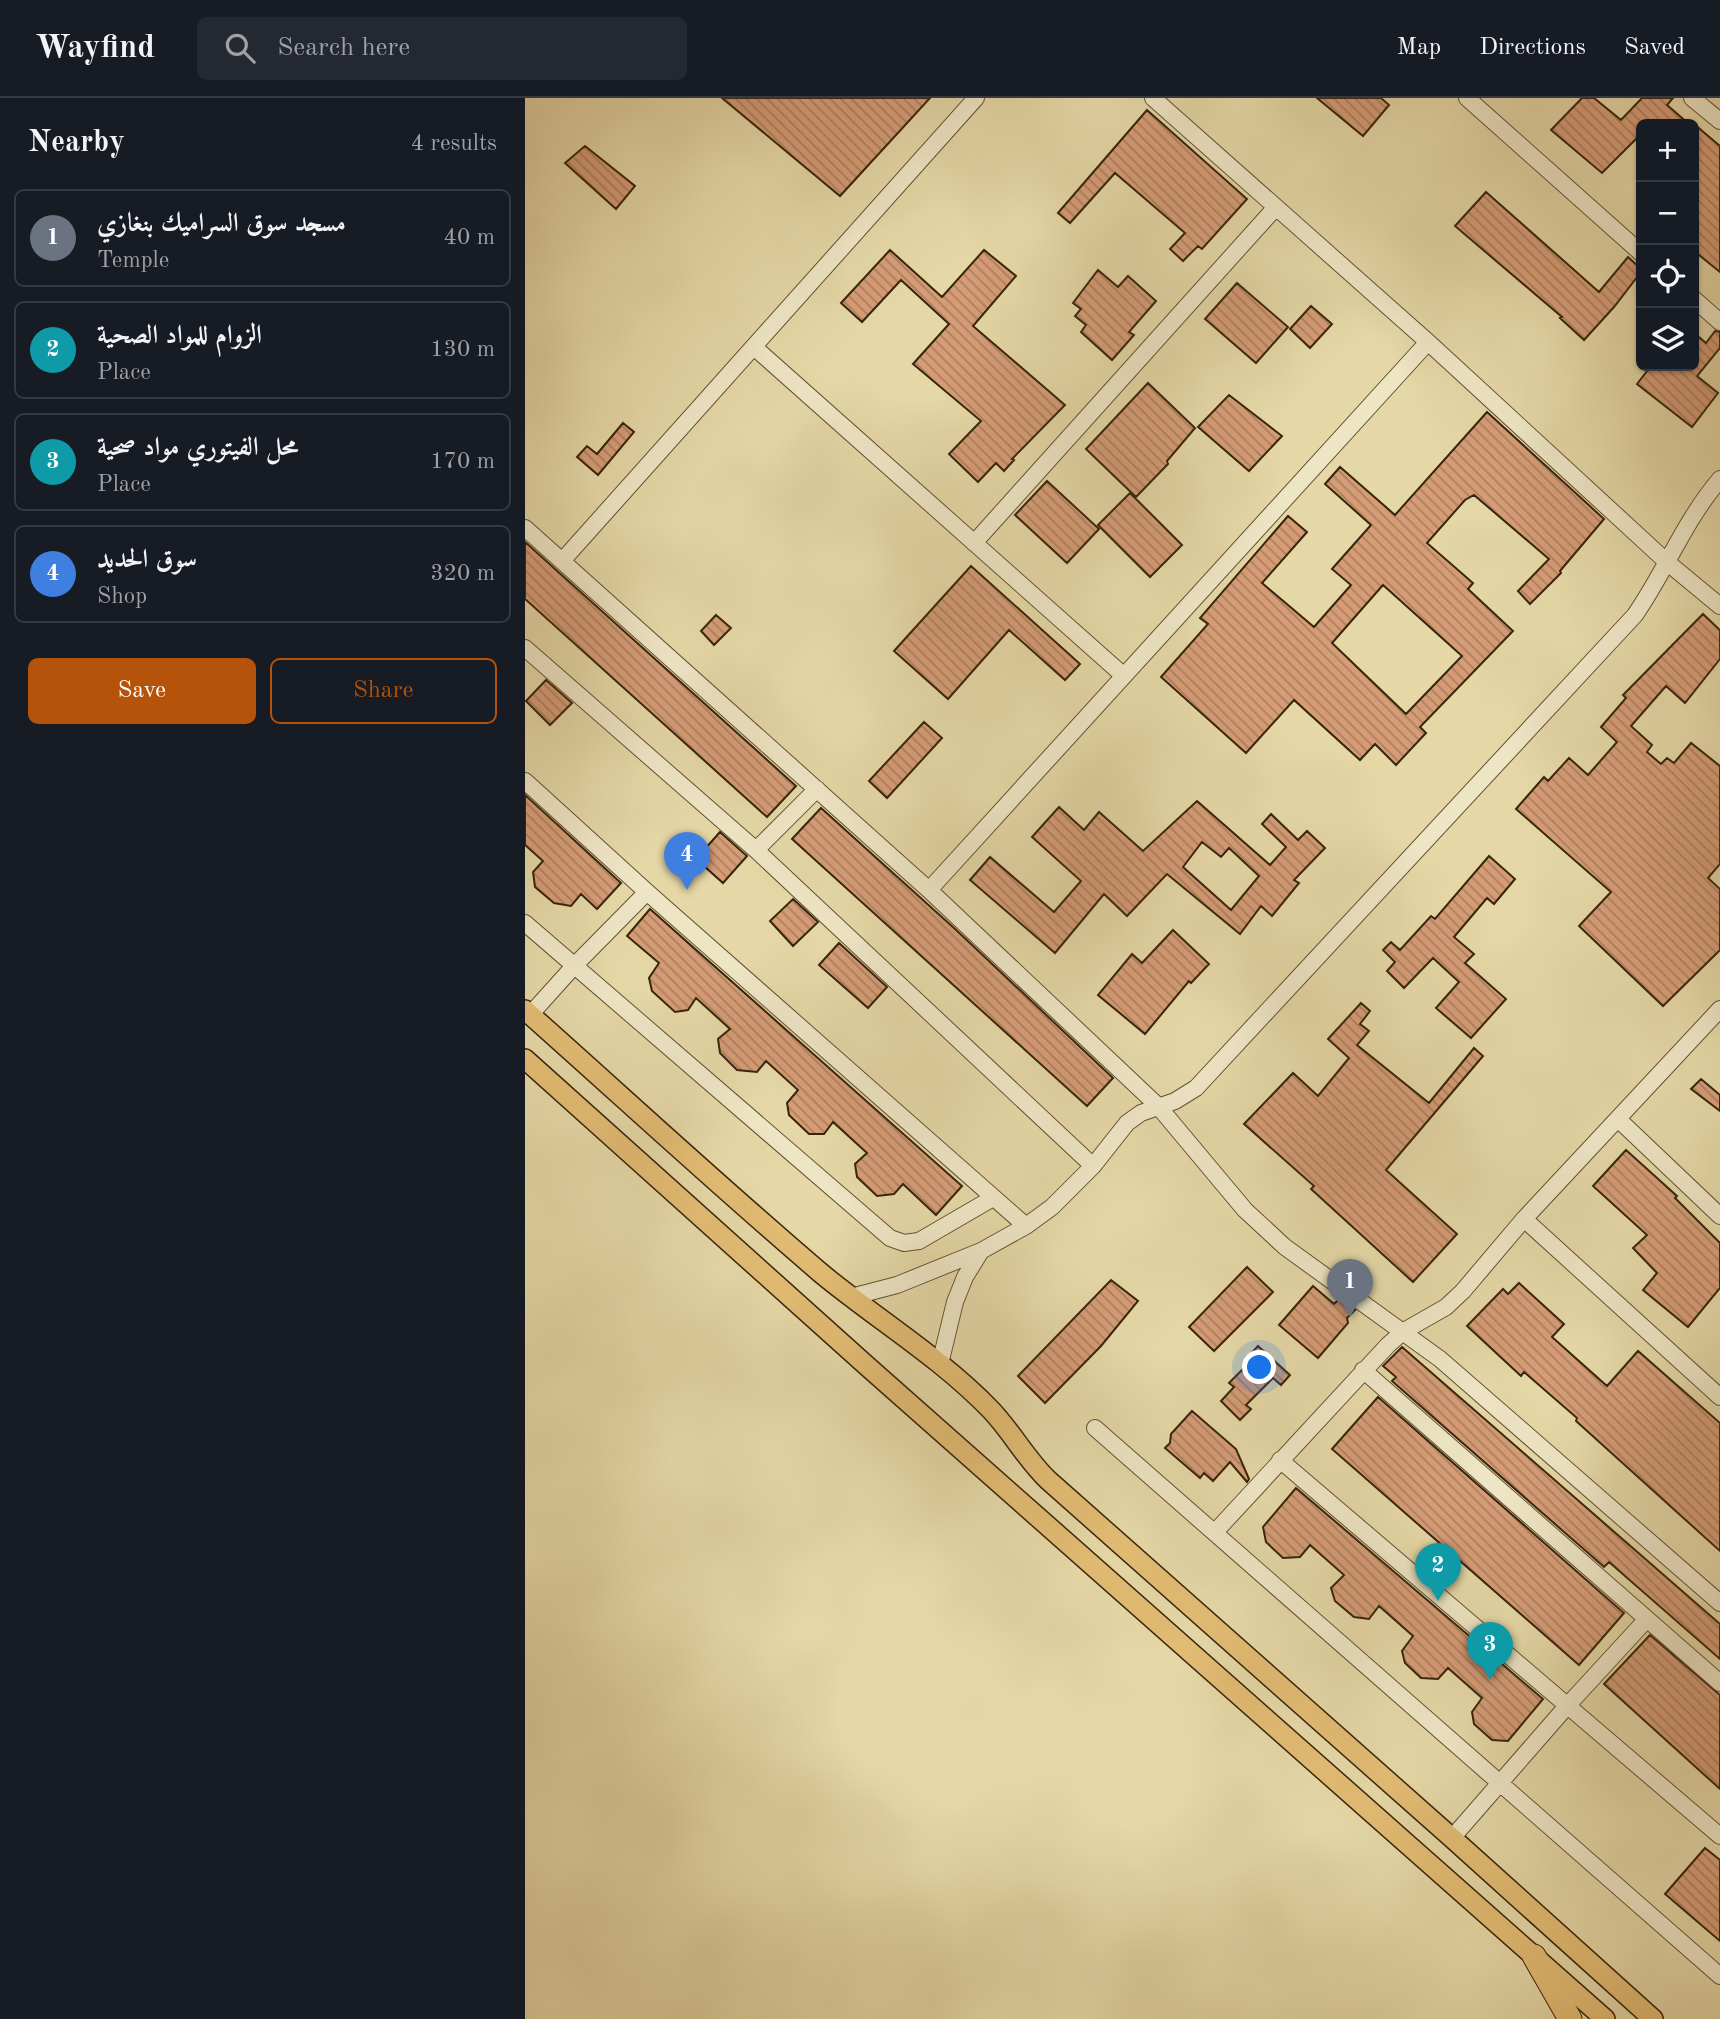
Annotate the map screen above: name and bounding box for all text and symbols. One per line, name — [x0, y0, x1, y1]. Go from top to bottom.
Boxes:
search box — [197, 17, 687, 80]
icon: search — [221, 29, 259, 67]
text: Wayfind — [35, 32, 155, 65]
text: Search here — [277, 35, 410, 61]
text: Map — [1397, 36, 1441, 60]
text: Directions — [1479, 36, 1586, 60]
text: Saved — [1624, 36, 1685, 60]
map controls — [1636, 119, 1699, 371]
button: + — [1636, 119, 1699, 182]
text: Nearby — [28, 128, 125, 158]
text: 4 results — [411, 132, 497, 155]
button: − — [1636, 182, 1699, 245]
text: مسجد سوق السراميك بنغازي — [97, 211, 346, 237]
text: 1 — [46, 226, 60, 249]
text: 40 m — [444, 226, 495, 249]
button: locate — [1636, 245, 1699, 308]
text: Temple — [97, 249, 169, 272]
button: layers — [1636, 308, 1699, 371]
text: الزوام للمواد الصحية — [97, 323, 262, 349]
text: 2 — [46, 338, 60, 361]
text: 130 m — [430, 338, 495, 361]
text: Place — [97, 361, 151, 384]
text: محل الفيتوري مواد صحية — [97, 435, 298, 461]
text: 3 — [46, 450, 60, 473]
text: 170 m — [430, 450, 495, 473]
text: Place — [97, 473, 151, 496]
text: سوق الحديد — [97, 547, 197, 573]
text: 4 — [46, 562, 60, 585]
text: 320 m — [430, 562, 495, 585]
text: Shop — [97, 585, 147, 608]
button: Save — [28, 658, 256, 724]
button: Share — [270, 658, 497, 724]
pin: 4 — [664, 832, 710, 890]
pin: 1 — [1327, 1259, 1373, 1317]
your location — [1242, 1350, 1276, 1384]
pin: 2 — [1415, 1543, 1461, 1601]
pin: 3 — [1467, 1622, 1513, 1680]

